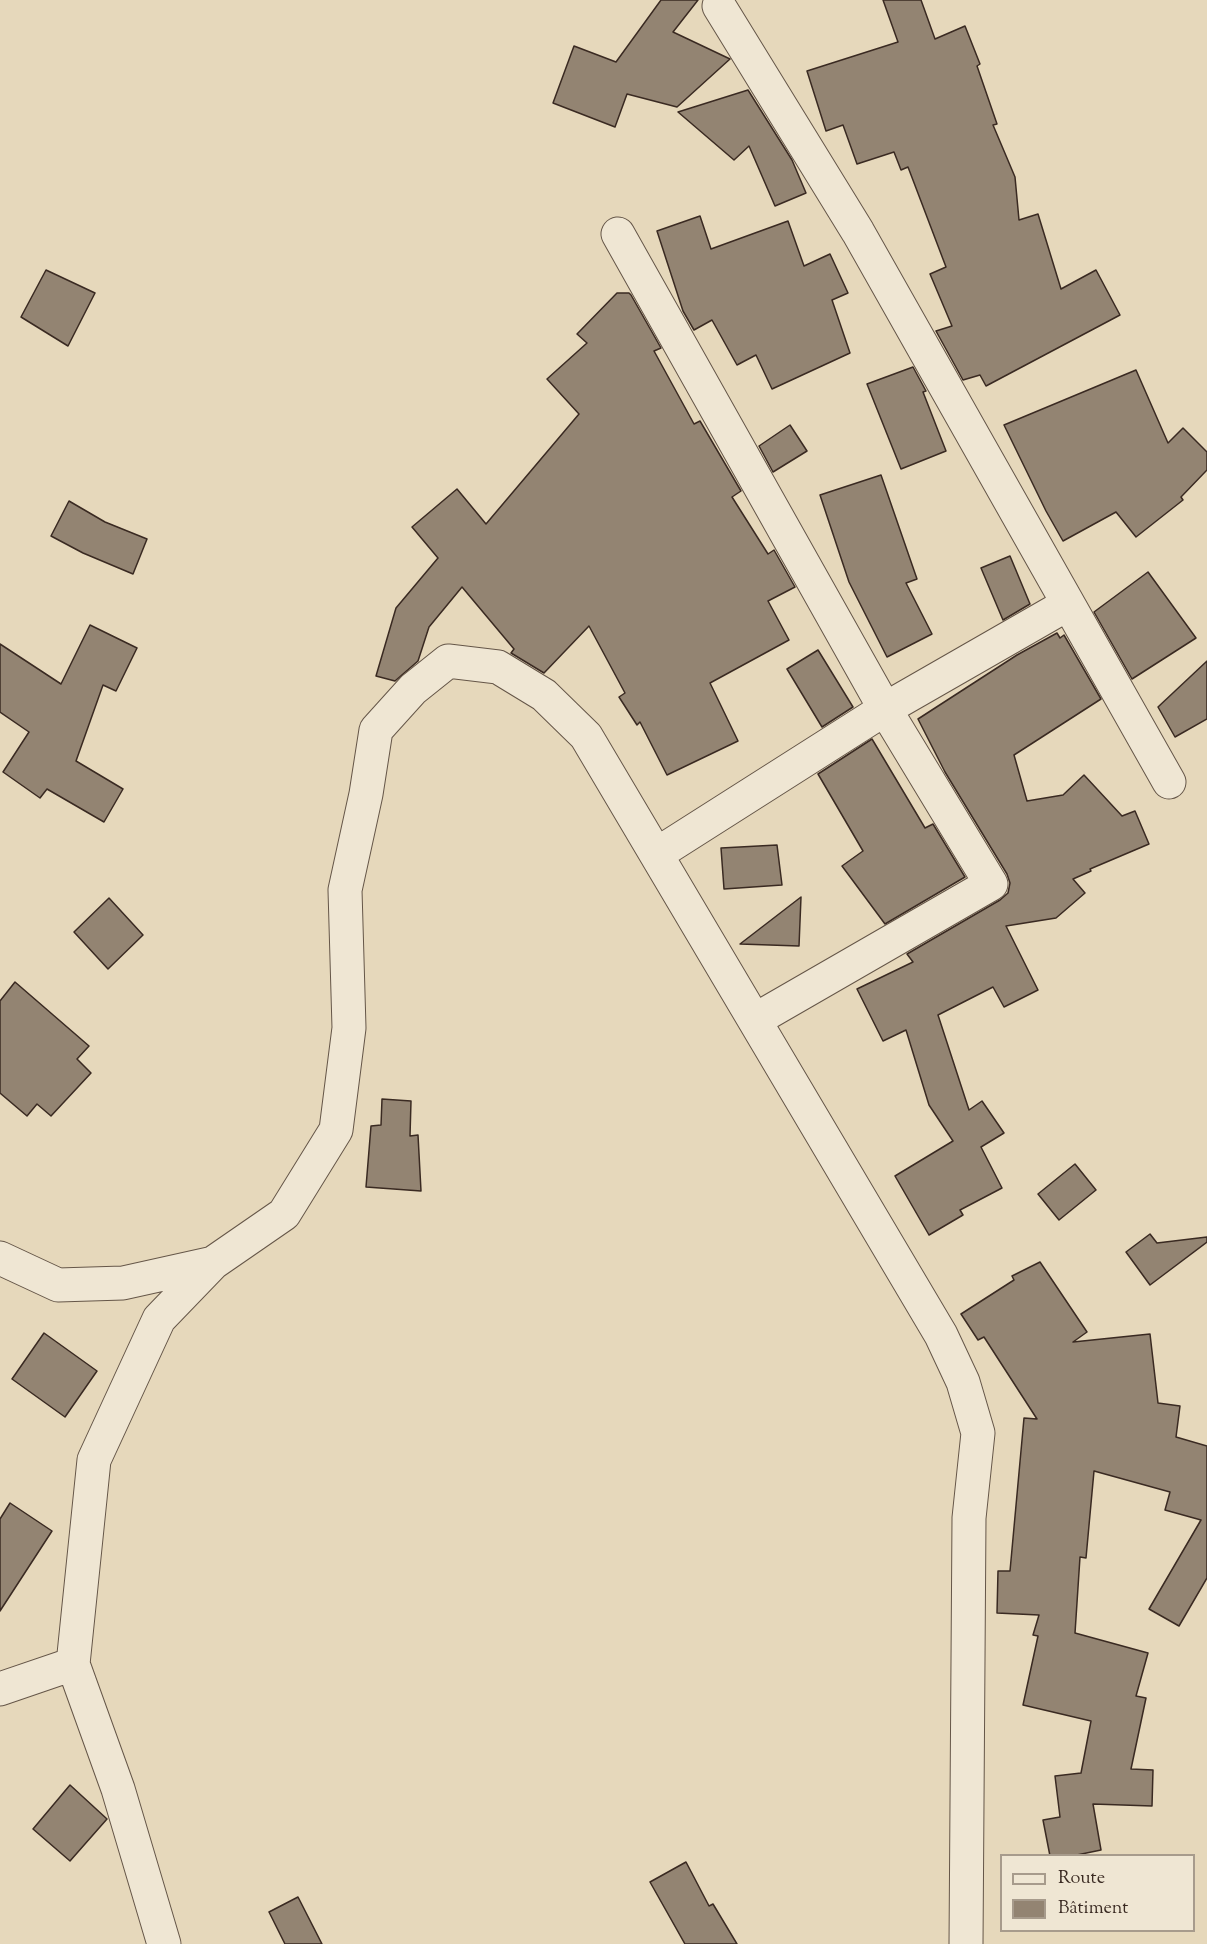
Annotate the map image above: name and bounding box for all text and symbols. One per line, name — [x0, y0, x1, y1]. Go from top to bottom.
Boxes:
legend — [1000, 1854, 1195, 1932]
text: Route — [1058, 1866, 1105, 1892]
text: Bâtiment — [1058, 1896, 1128, 1922]

